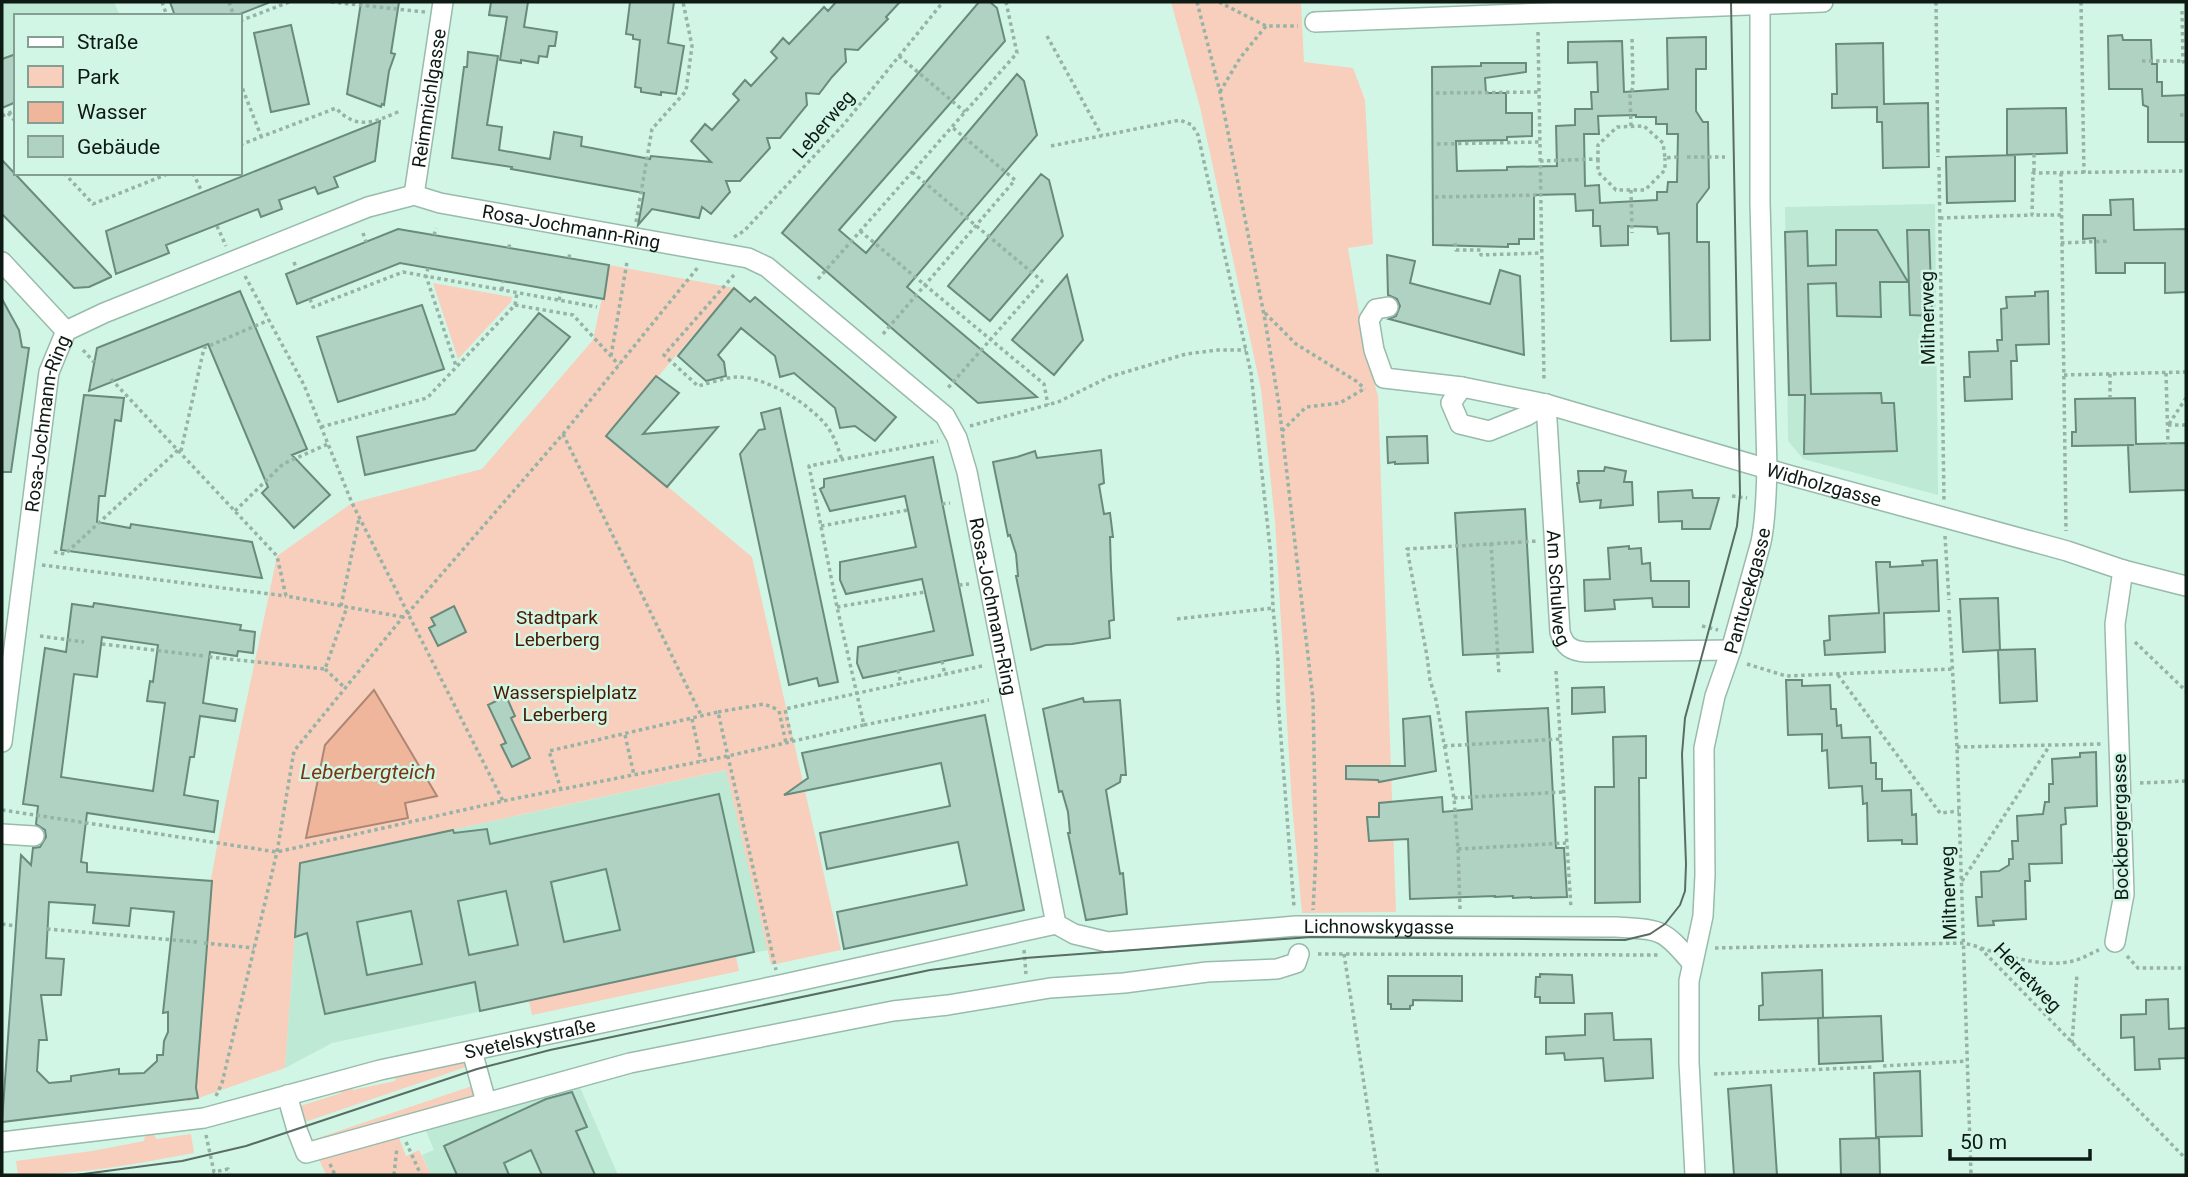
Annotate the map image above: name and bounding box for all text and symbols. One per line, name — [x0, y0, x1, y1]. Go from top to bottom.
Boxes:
legend — [14, 14, 242, 175]
street label: Reimmichlgasse — [407, 27, 451, 169]
text: Straße — [77, 30, 138, 54]
text: Park — [77, 65, 120, 89]
street label: Leberweg — [788, 86, 859, 163]
text: Wasser — [77, 100, 147, 124]
text: Gebäude — [77, 135, 160, 159]
street label: Rosa-Jochmann-Ring — [480, 200, 662, 254]
street label: Miltnerweg — [1915, 271, 1940, 365]
street label: Rosa-Jochmann-Ring — [20, 331, 75, 514]
street label: Widholzgasse — [1764, 458, 1884, 512]
street label: Rosa-Jochmann-Ring — [964, 516, 1022, 697]
street label: Pantucekgasse — [1719, 526, 1775, 656]
street label: Am Schulweg — [1542, 529, 1575, 650]
park label: Stadtpark Leberberg — [514, 606, 600, 651]
park label: Wasserspielplatz Leberberg — [493, 681, 637, 726]
street label: Bockbergergasse — [2108, 753, 2133, 901]
water label: Leberbergteich — [300, 760, 436, 784]
street label: Miltnerweg — [1935, 845, 1962, 940]
street label: Lichnowskygasse — [1304, 915, 1454, 938]
street label: Herretweg — [1989, 938, 2066, 1017]
street label: Svetelskystraße — [462, 1014, 598, 1064]
scale bar — [1950, 1118, 2090, 1162]
text: 50 m — [1960, 1130, 2007, 1154]

